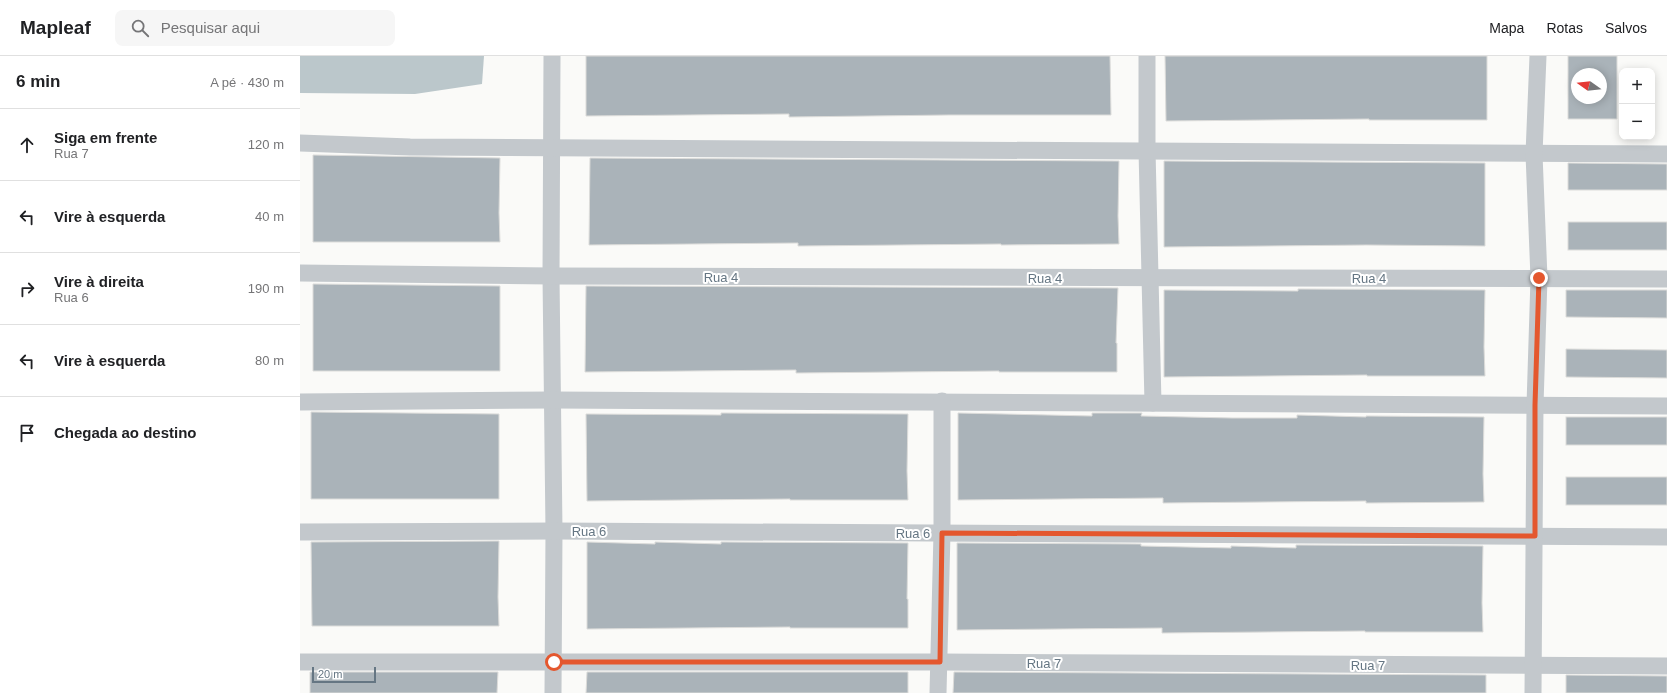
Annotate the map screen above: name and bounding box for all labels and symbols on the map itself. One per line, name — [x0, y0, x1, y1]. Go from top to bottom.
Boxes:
north arrow — [1571, 68, 1607, 104]
route end — [1530, 269, 1548, 287]
street label: Rua 4 — [704, 270, 738, 285]
street label: Rua 4 — [1028, 271, 1062, 286]
street label: Rua 4 — [1352, 271, 1386, 286]
street label: Rua 6 — [572, 524, 606, 539]
street label: Rua 6 — [896, 526, 930, 541]
route start — [545, 653, 563, 671]
street label: Rua 7 — [1027, 656, 1061, 671]
street label: Rua 7 — [1351, 658, 1385, 673]
scale bar — [312, 665, 376, 684]

